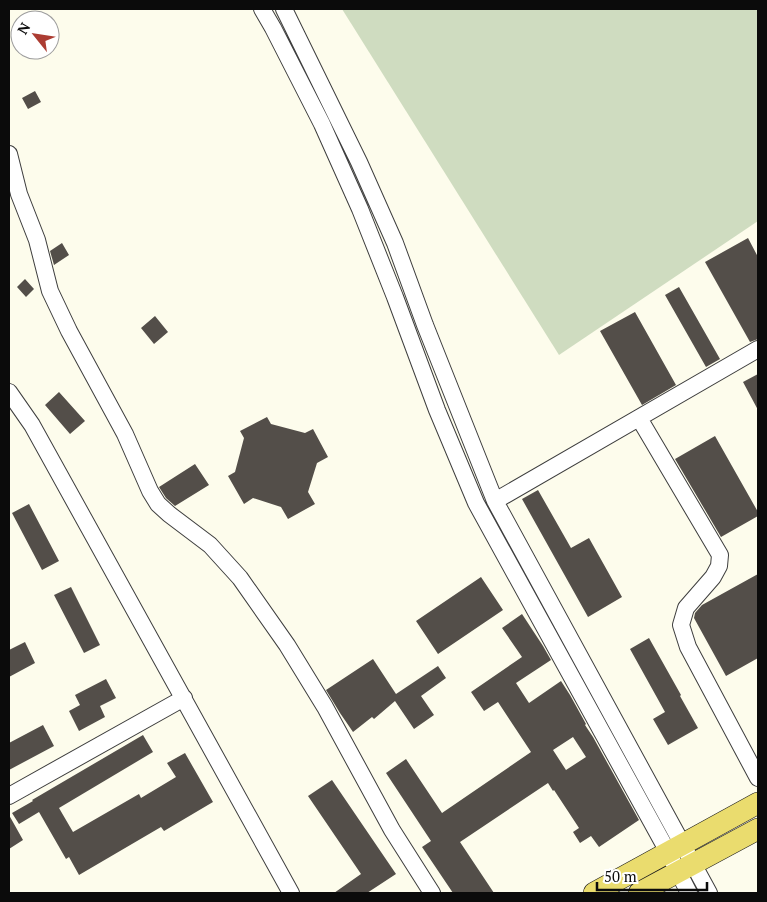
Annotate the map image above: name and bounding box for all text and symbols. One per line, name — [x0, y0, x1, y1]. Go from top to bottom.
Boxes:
north arrow — [10, 10, 60, 60]
text: N — [12, 19, 34, 38]
scale bar — [597, 860, 707, 892]
text: 50 m — [604, 866, 637, 886]

